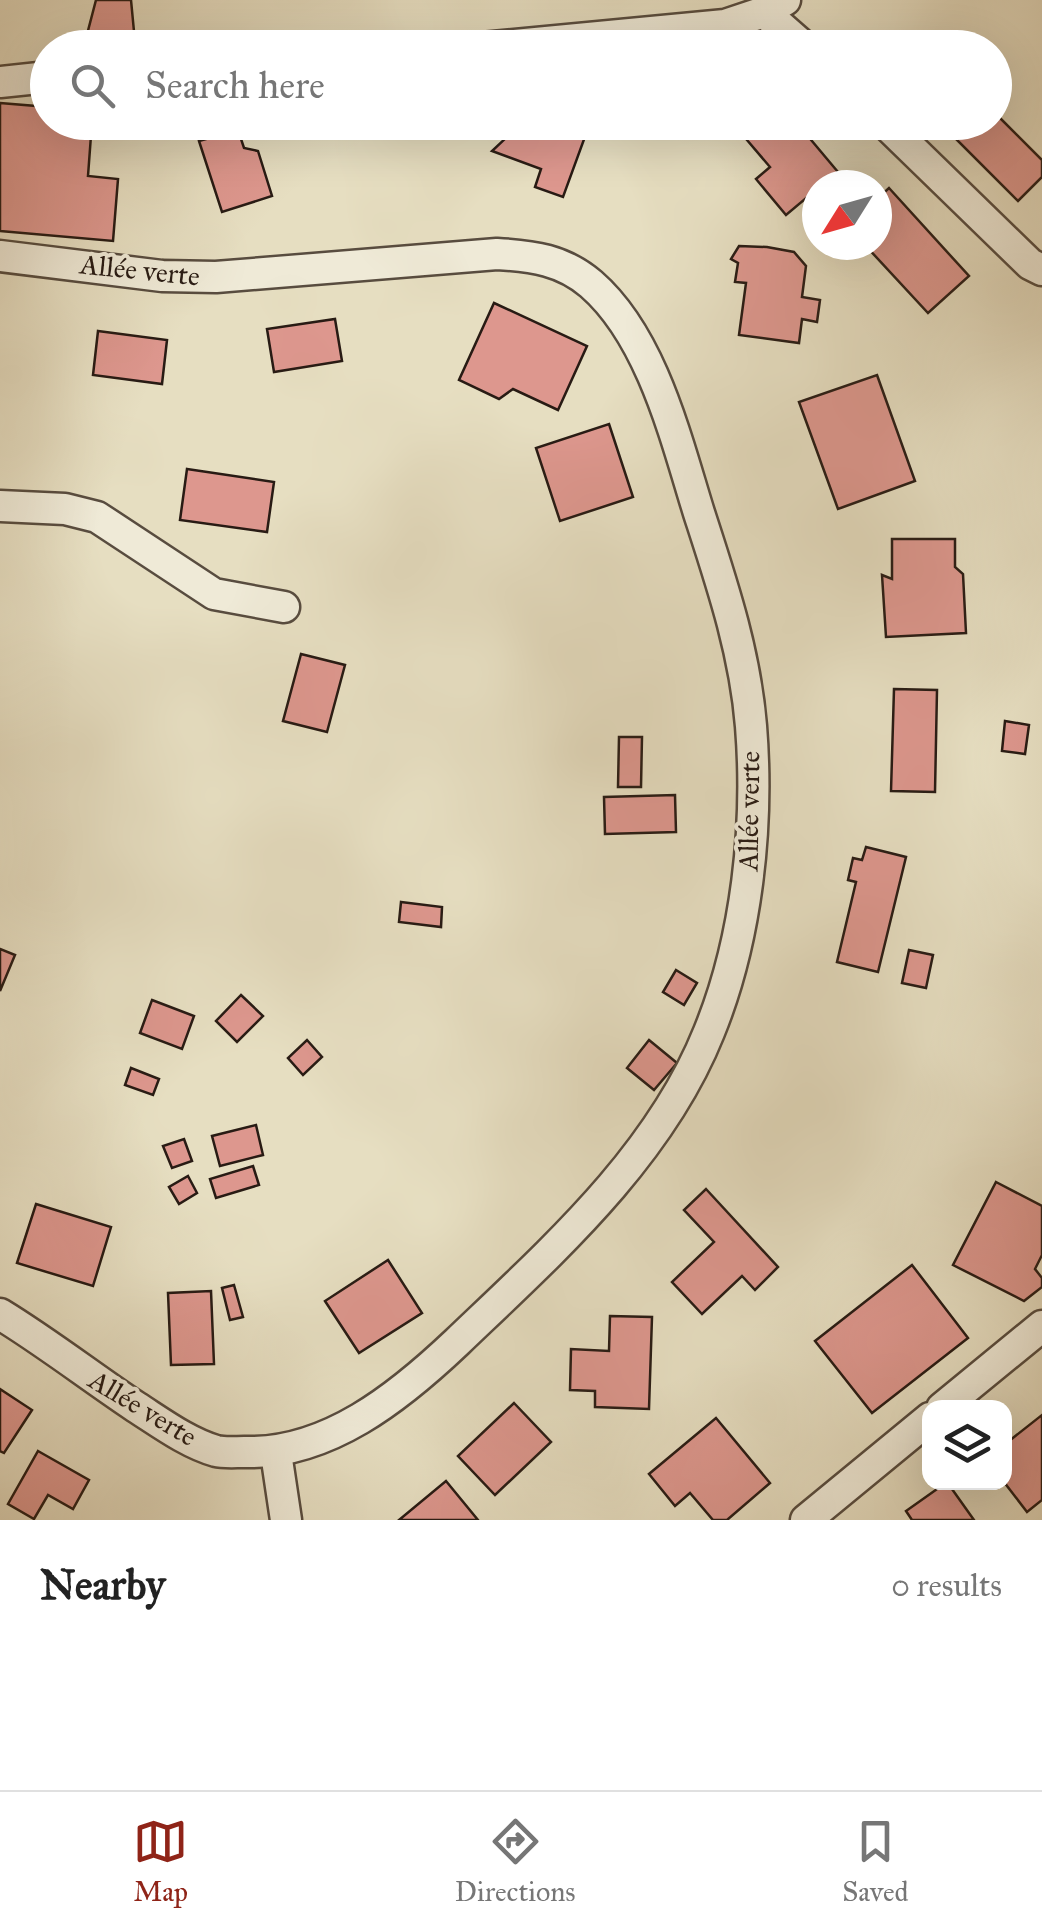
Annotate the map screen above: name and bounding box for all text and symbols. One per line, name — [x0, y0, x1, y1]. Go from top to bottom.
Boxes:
search box — [30, 30, 1012, 140]
icon: search — [65, 58, 120, 113]
text: Search here — [145, 62, 325, 108]
north arrow — [802, 170, 892, 260]
street label: Allée verte — [77, 246, 202, 294]
street label: Allée verte — [730, 751, 768, 872]
street label: Allée verte — [82, 1362, 203, 1454]
map controls — [922, 1400, 1012, 1490]
button: layers — [922, 1400, 1012, 1490]
text: Nearby — [40, 1559, 165, 1611]
text: 0 results — [891, 1566, 1002, 1605]
tab: Map — [133, 1814, 188, 1909]
tab: Directions — [455, 1814, 576, 1909]
tab: Saved — [842, 1814, 909, 1909]

